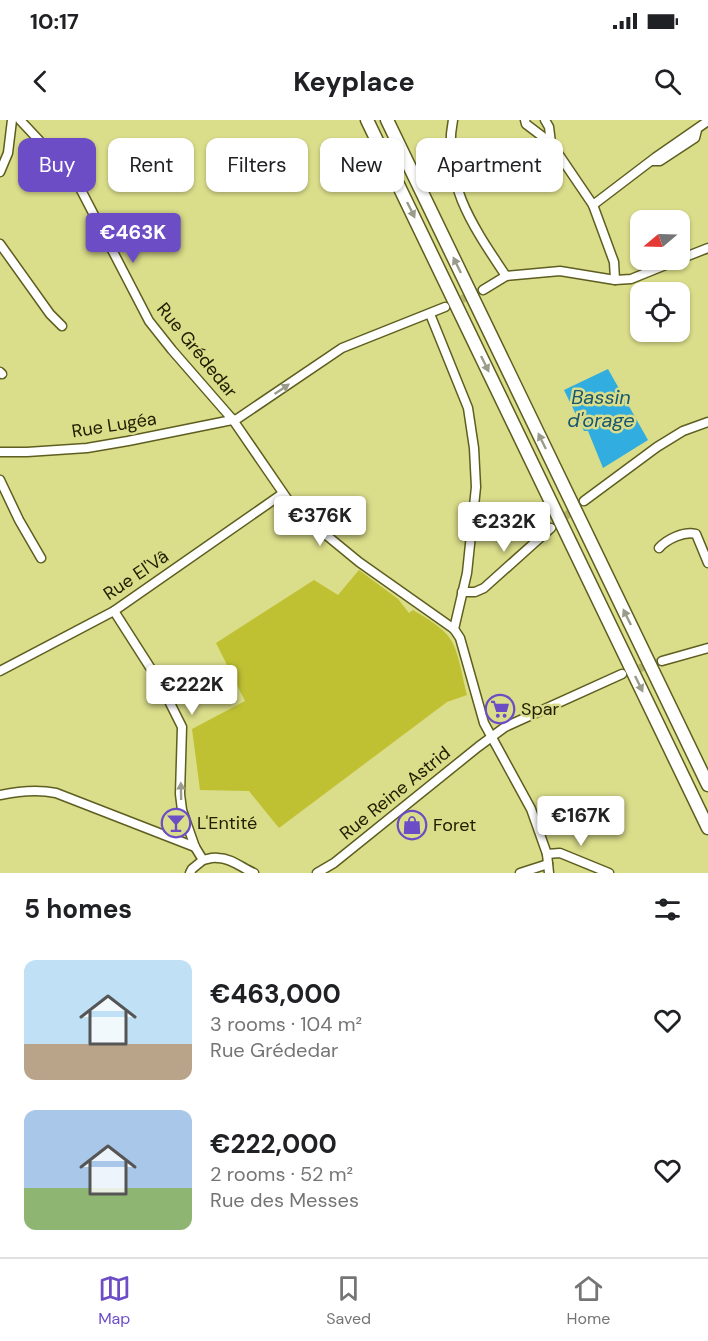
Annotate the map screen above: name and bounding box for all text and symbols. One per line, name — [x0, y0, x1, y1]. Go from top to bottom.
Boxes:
text: 10:17 — [30, 7, 79, 36]
text: Keyplace — [293, 64, 415, 99]
icon: back — [24, 65, 57, 98]
icon: search — [651, 65, 684, 98]
chip: Buy — [18, 138, 96, 192]
chip: Rent — [108, 138, 194, 192]
chip: Filters — [206, 138, 308, 192]
chip: New — [320, 138, 404, 192]
chip: Apartment — [416, 138, 563, 192]
one-way arrow — [406, 202, 415, 219]
north arrow — [630, 210, 690, 270]
map controls — [630, 210, 690, 342]
pin: €463K — [91, 213, 175, 264]
text: €463K — [100, 219, 166, 245]
one-way arrow — [453, 257, 462, 274]
button: locate — [630, 282, 690, 342]
street label: Rue Grédedar — [151, 298, 243, 403]
one-way arrow — [480, 356, 489, 373]
one-way arrow — [274, 383, 290, 395]
water label: Bassin d'orage — [567, 384, 635, 433]
street label: Rue Lugéa — [70, 406, 158, 444]
one-way arrow — [537, 433, 546, 450]
pin: €376K — [278, 496, 362, 547]
text: €376K — [288, 502, 352, 528]
pin: €232K — [462, 502, 546, 553]
text: €232K — [472, 508, 536, 534]
street label: Rue El'Vâ — [99, 544, 173, 606]
one-way arrow — [622, 608, 631, 625]
pin: €222K — [150, 665, 234, 716]
text: €222K — [160, 671, 224, 697]
one-way arrow — [634, 675, 643, 692]
supermarket icon: Spar — [484, 693, 516, 725]
place label: Spar — [521, 697, 559, 721]
street label: Rue Reine Astrid — [335, 741, 455, 845]
one-way arrow — [176, 782, 186, 801]
pin: €167K — [539, 796, 623, 847]
text: €167K — [551, 802, 611, 828]
bar icon: L'Entité — [160, 807, 192, 839]
shop icon: Foret — [396, 809, 428, 841]
place label: L'Entité — [197, 811, 257, 835]
place label: Foret — [433, 813, 476, 837]
text: 5 homes — [24, 892, 132, 926]
icon: filters — [651, 893, 684, 926]
text: €463,000 — [210, 977, 341, 1011]
icon: home — [72, 984, 144, 1056]
icon: heart — [651, 1004, 684, 1037]
text: 3 rooms · 104 m² — [210, 1011, 362, 1037]
text: Rue Grédedar — [210, 1037, 338, 1063]
text: €222,000 — [210, 1127, 337, 1161]
icon: home — [72, 1134, 144, 1206]
icon: heart — [651, 1154, 684, 1187]
text: 2 rooms · 52 m² — [210, 1161, 353, 1187]
text: Rue des Messes — [210, 1187, 359, 1213]
tab: Map — [98, 1272, 131, 1329]
tab: Saved — [326, 1272, 371, 1329]
tab: Home — [567, 1272, 610, 1329]

